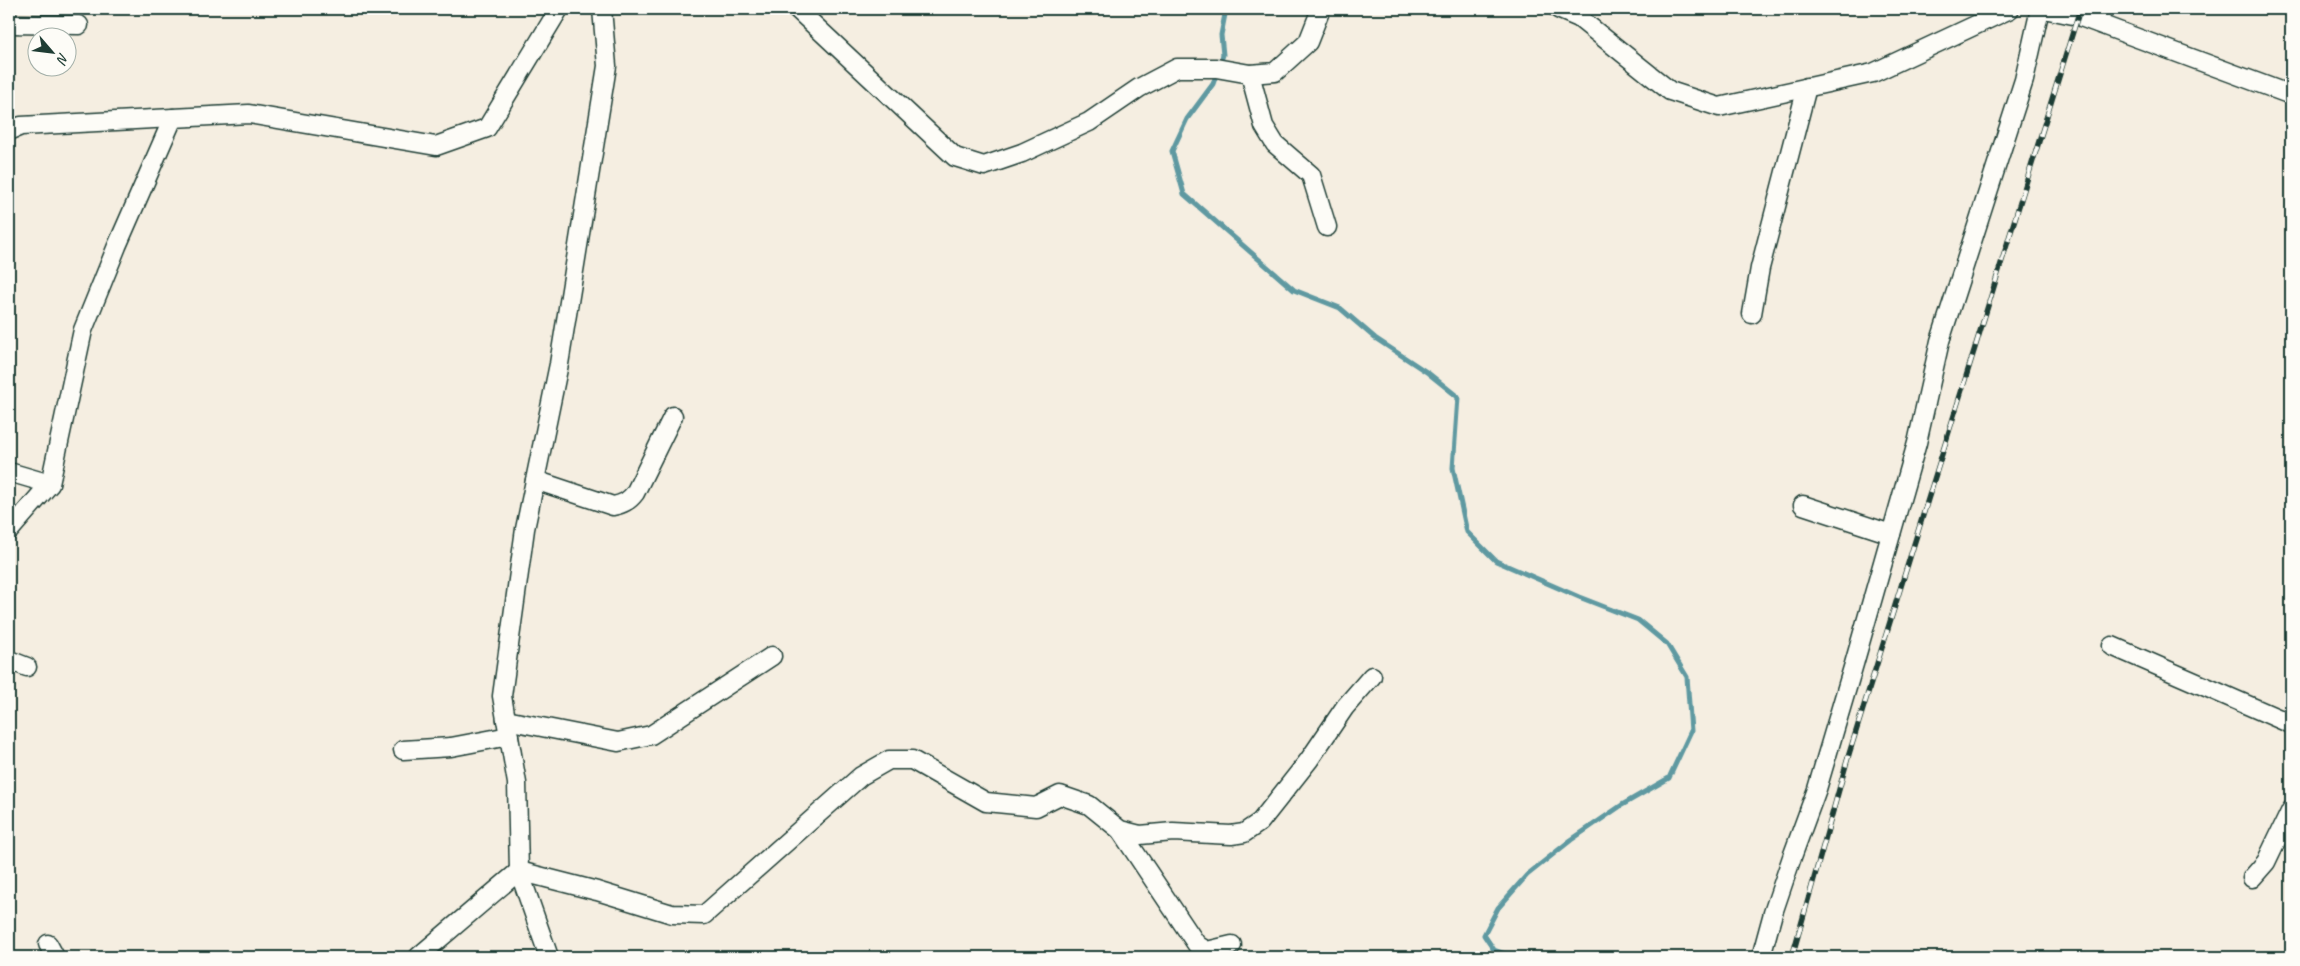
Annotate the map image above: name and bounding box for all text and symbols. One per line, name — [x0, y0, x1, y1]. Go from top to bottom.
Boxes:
north arrow — [28, 28, 78, 78]
text: N — [52, 50, 73, 68]

